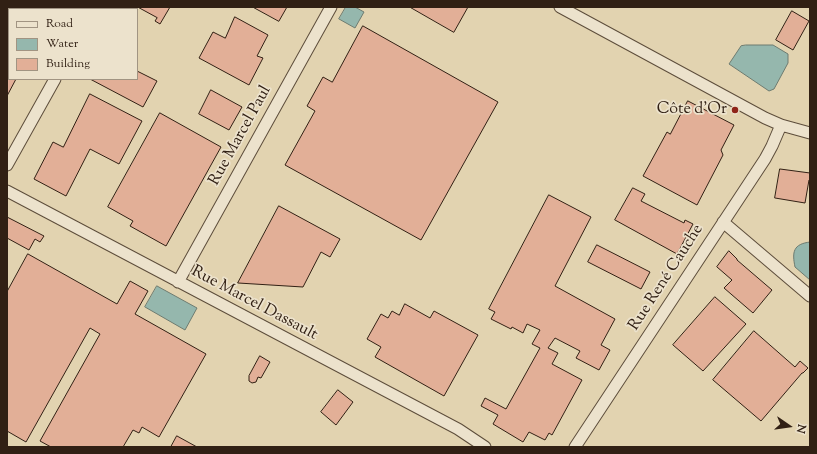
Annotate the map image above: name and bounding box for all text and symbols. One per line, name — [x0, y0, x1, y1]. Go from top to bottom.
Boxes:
legend — [8, 8, 138, 80]
text: Road — [46, 15, 73, 33]
text: Water — [46, 35, 78, 53]
text: Building — [46, 55, 90, 73]
street label: Rue Marcel Paul — [206, 83, 276, 189]
place label: Côte d'Or — [657, 100, 727, 120]
marker: Côte d'Or — [730, 105, 740, 115]
street label: Rue René Cauche — [626, 221, 708, 335]
street label: Rue Marcel Dassault — [188, 263, 320, 345]
north arrow — [769, 406, 809, 446]
text: N — [792, 423, 809, 435]

